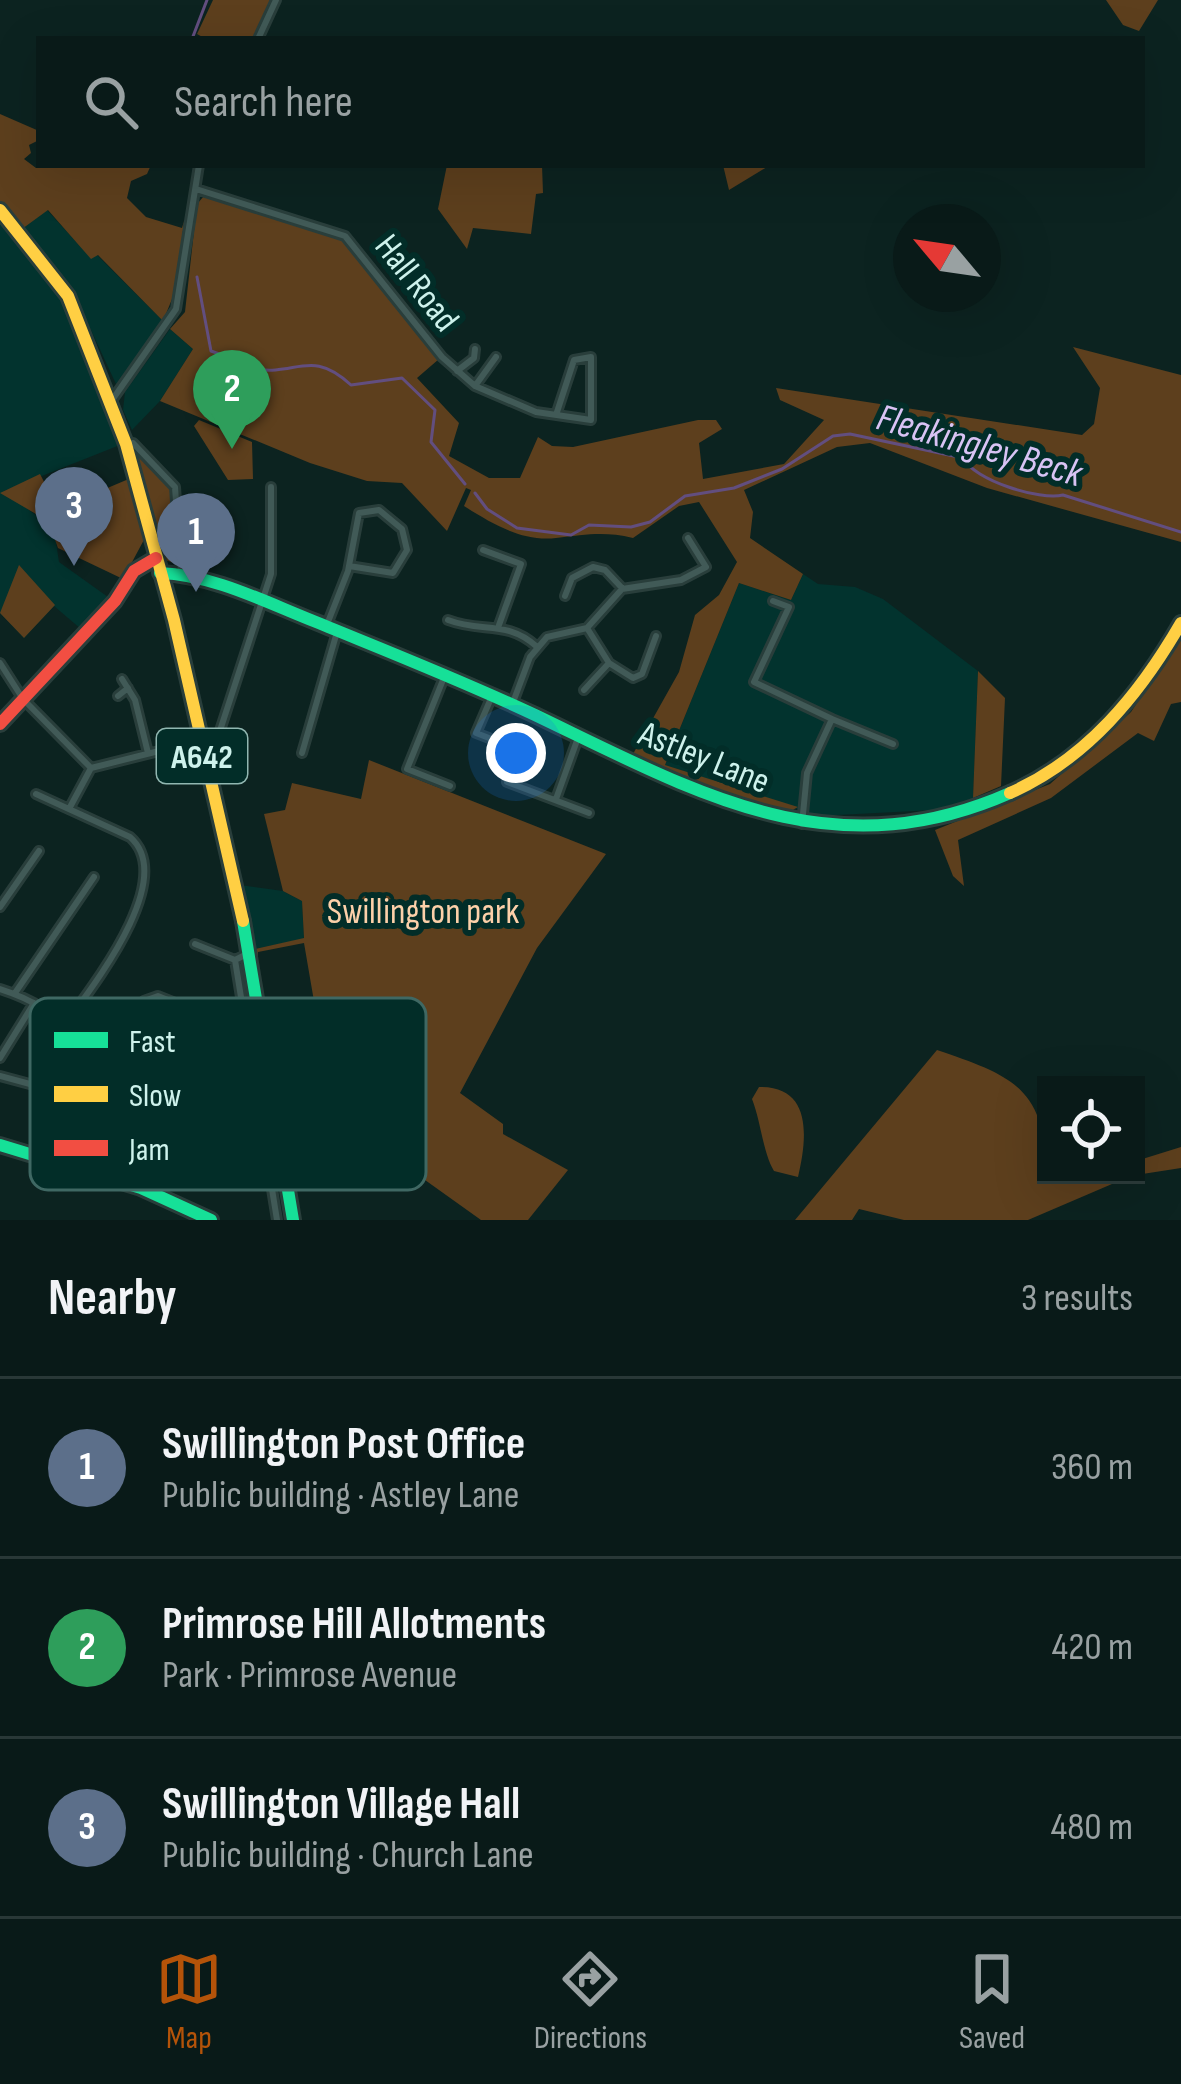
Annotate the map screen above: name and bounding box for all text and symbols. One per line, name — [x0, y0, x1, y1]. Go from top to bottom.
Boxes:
search box — [36, 36, 1145, 168]
icon: search — [78, 69, 144, 135]
text: Search here — [174, 75, 353, 130]
north arrow — [893, 204, 1001, 312]
street label: Hall Road — [365, 226, 467, 341]
pin: 2 — [193, 350, 271, 449]
water label: Fleakingley Beck — [871, 395, 1089, 499]
pin: 3 — [35, 467, 113, 566]
pin: 1 — [157, 493, 235, 592]
street label: Astley Lane — [632, 712, 776, 804]
your location — [486, 723, 546, 783]
road number: A642 — [157, 729, 247, 783]
park label: Swillington park — [327, 891, 519, 934]
legend — [30, 998, 426, 1190]
text: Fast — [129, 1022, 176, 1062]
text: Slow — [129, 1076, 181, 1116]
map controls — [1037, 1076, 1145, 1184]
button: locate — [1037, 1076, 1145, 1184]
text: Jam — [128, 1130, 170, 1170]
text: Nearby — [48, 1268, 177, 1329]
text: 3 results — [1021, 1275, 1133, 1322]
text: Swillington Post Office — [162, 1417, 525, 1472]
text: 1 — [79, 1444, 95, 1491]
text: 360 m — [1051, 1444, 1133, 1491]
text: Public building · Astley Lane — [162, 1472, 519, 1519]
text: Primrose Hill Allotments — [162, 1597, 546, 1652]
text: 2 — [78, 1624, 96, 1671]
text: 420 m — [1052, 1624, 1133, 1671]
text: Park · Primrose Avenue — [162, 1652, 457, 1699]
text: Swillington Village Hall — [162, 1777, 520, 1832]
text: 3 — [78, 1804, 96, 1851]
text: 480 m — [1051, 1804, 1133, 1851]
text: Public building · Church Lane — [162, 1832, 534, 1879]
tab: Map — [156, 1946, 222, 2058]
tab: Directions — [534, 1946, 647, 2058]
tab: Saved — [959, 1946, 1025, 2058]

